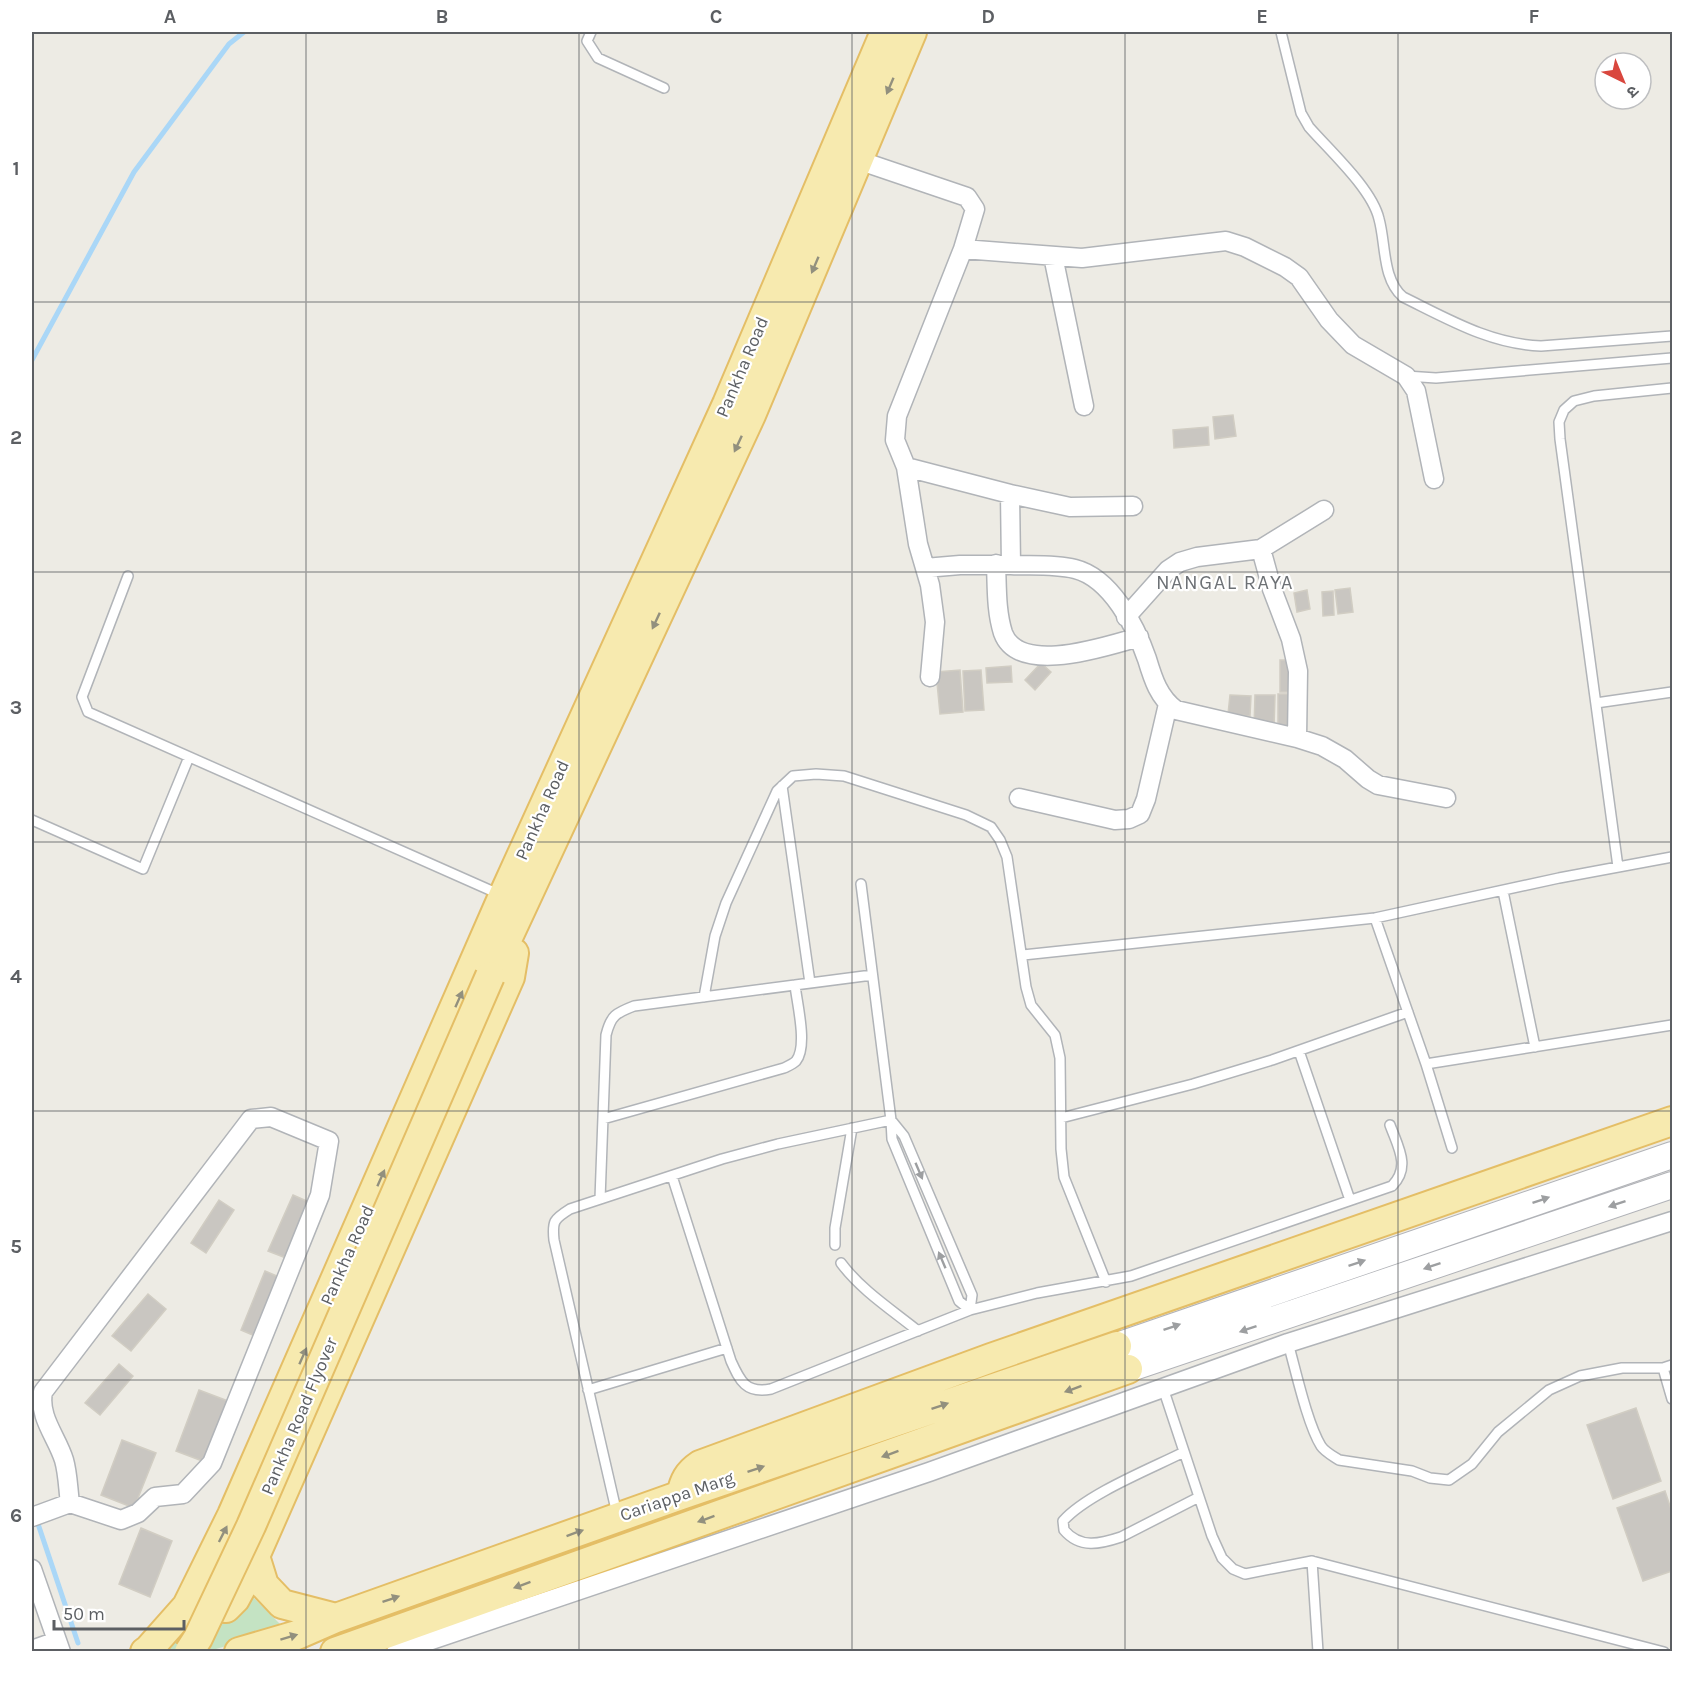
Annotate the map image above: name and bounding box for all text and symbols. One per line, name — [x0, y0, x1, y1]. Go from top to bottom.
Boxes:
text: A — [164, 5, 177, 28]
text: B — [436, 5, 448, 28]
text: C — [710, 5, 722, 28]
text: D — [981, 5, 995, 28]
text: E — [1256, 5, 1268, 28]
text: F — [1529, 5, 1540, 28]
north arrow — [1593, 51, 1653, 111]
one-way arrow — [885, 77, 895, 95]
text: उ — [1623, 81, 1643, 102]
text: 1 — [12, 157, 20, 180]
one-way arrow — [810, 257, 819, 274]
street label: Pankha Road — [711, 313, 773, 421]
text: 2 — [10, 426, 22, 449]
one-way arrow — [733, 436, 742, 453]
district label: NANGAL RAYA — [1156, 571, 1294, 594]
one-way arrow — [651, 613, 660, 630]
text: 3 — [10, 696, 22, 719]
street label: Pankha Road — [510, 756, 574, 864]
text: 4 — [10, 965, 22, 988]
one-way arrow — [454, 989, 464, 1007]
one-way arrow — [915, 1162, 924, 1180]
one-way arrow — [376, 1168, 386, 1186]
one-way arrow — [1532, 1195, 1550, 1204]
one-way arrow — [1608, 1200, 1626, 1209]
street label: Pankha Road — [315, 1201, 379, 1309]
text: 5 — [10, 1235, 22, 1258]
one-way arrow — [937, 1251, 947, 1269]
one-way arrow — [1348, 1258, 1366, 1268]
one-way arrow — [1423, 1262, 1441, 1272]
one-way arrow — [1163, 1321, 1181, 1331]
one-way arrow — [1239, 1324, 1257, 1334]
street label: Pankha Road Flyover — [256, 1333, 342, 1498]
one-way arrow — [298, 1347, 308, 1365]
one-way arrow — [1064, 1384, 1082, 1394]
one-way arrow — [932, 1401, 950, 1410]
one-way arrow — [880, 1449, 898, 1459]
one-way arrow — [747, 1463, 765, 1473]
street label: Cariappa Marg — [617, 1466, 737, 1526]
text: 6 — [10, 1504, 22, 1527]
one-way arrow — [697, 1515, 715, 1525]
one-way arrow — [217, 1525, 227, 1543]
one-way arrow — [566, 1527, 584, 1537]
one-way arrow — [513, 1580, 531, 1590]
scale bar — [54, 1593, 184, 1631]
one-way arrow — [382, 1593, 400, 1603]
text: 50 m — [63, 1603, 105, 1625]
one-way arrow — [280, 1632, 298, 1641]

